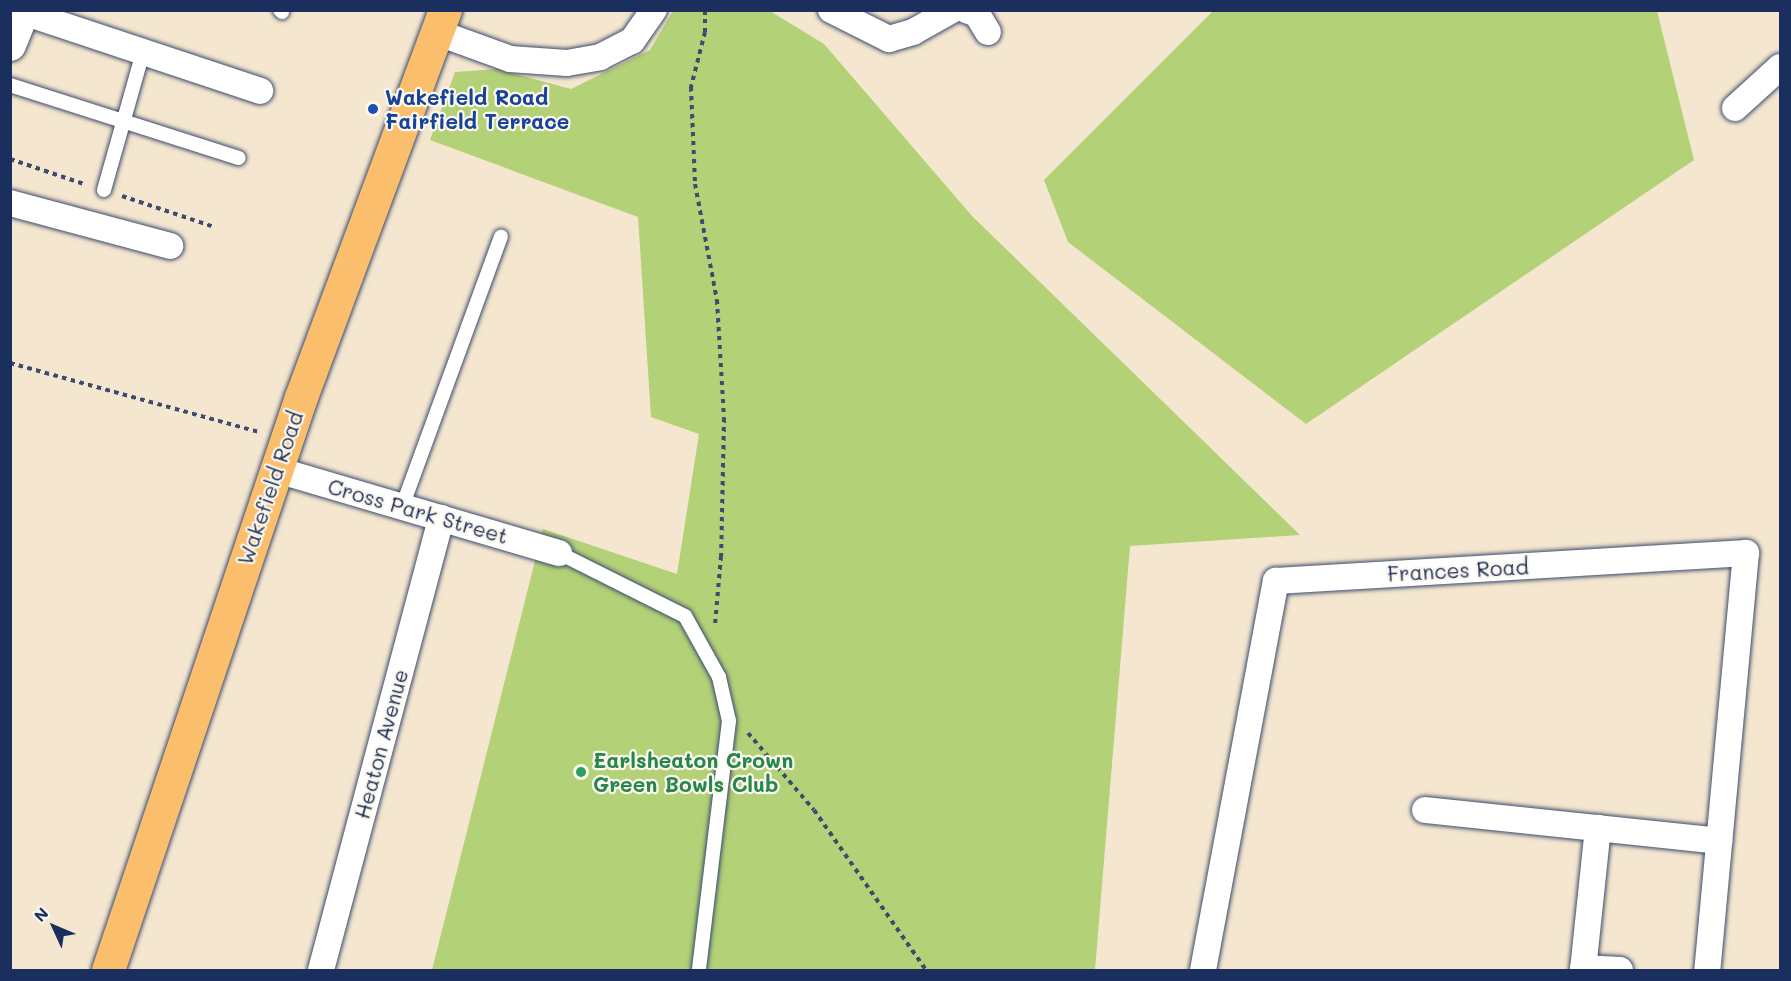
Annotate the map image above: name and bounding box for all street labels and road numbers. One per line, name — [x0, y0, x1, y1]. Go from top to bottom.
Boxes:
street label: Wakefield Road — [232, 408, 308, 568]
street label: Cross Park Street — [325, 473, 511, 549]
street label: Frances Road — [1387, 554, 1529, 586]
street label: Heaton Avenue — [349, 666, 413, 822]

